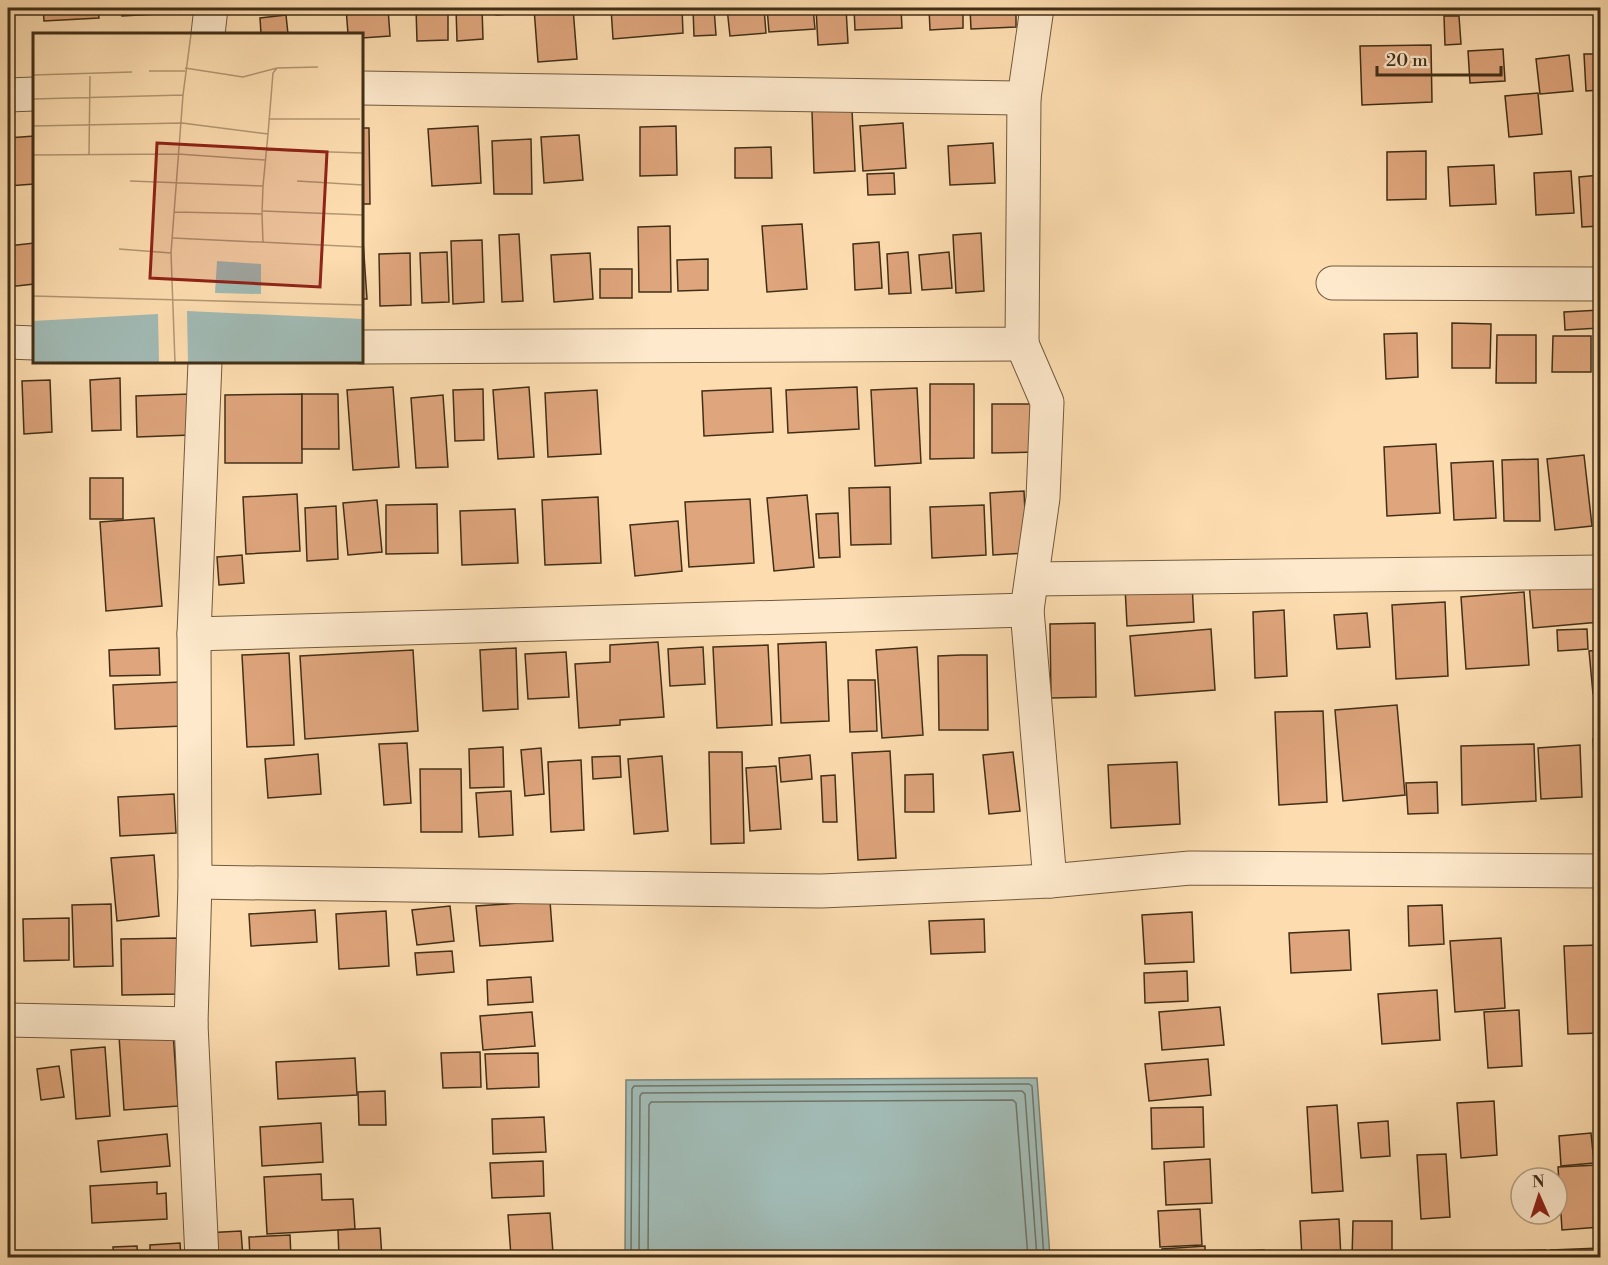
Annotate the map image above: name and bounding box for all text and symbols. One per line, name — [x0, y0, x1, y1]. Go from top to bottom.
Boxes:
inset map — [33, 33, 363, 363]
scale bar — [1377, 39, 1502, 77]
text: 20 m — [1386, 49, 1428, 72]
north arrow — [1509, 1166, 1569, 1226]
text: N — [1531, 1172, 1545, 1192]

